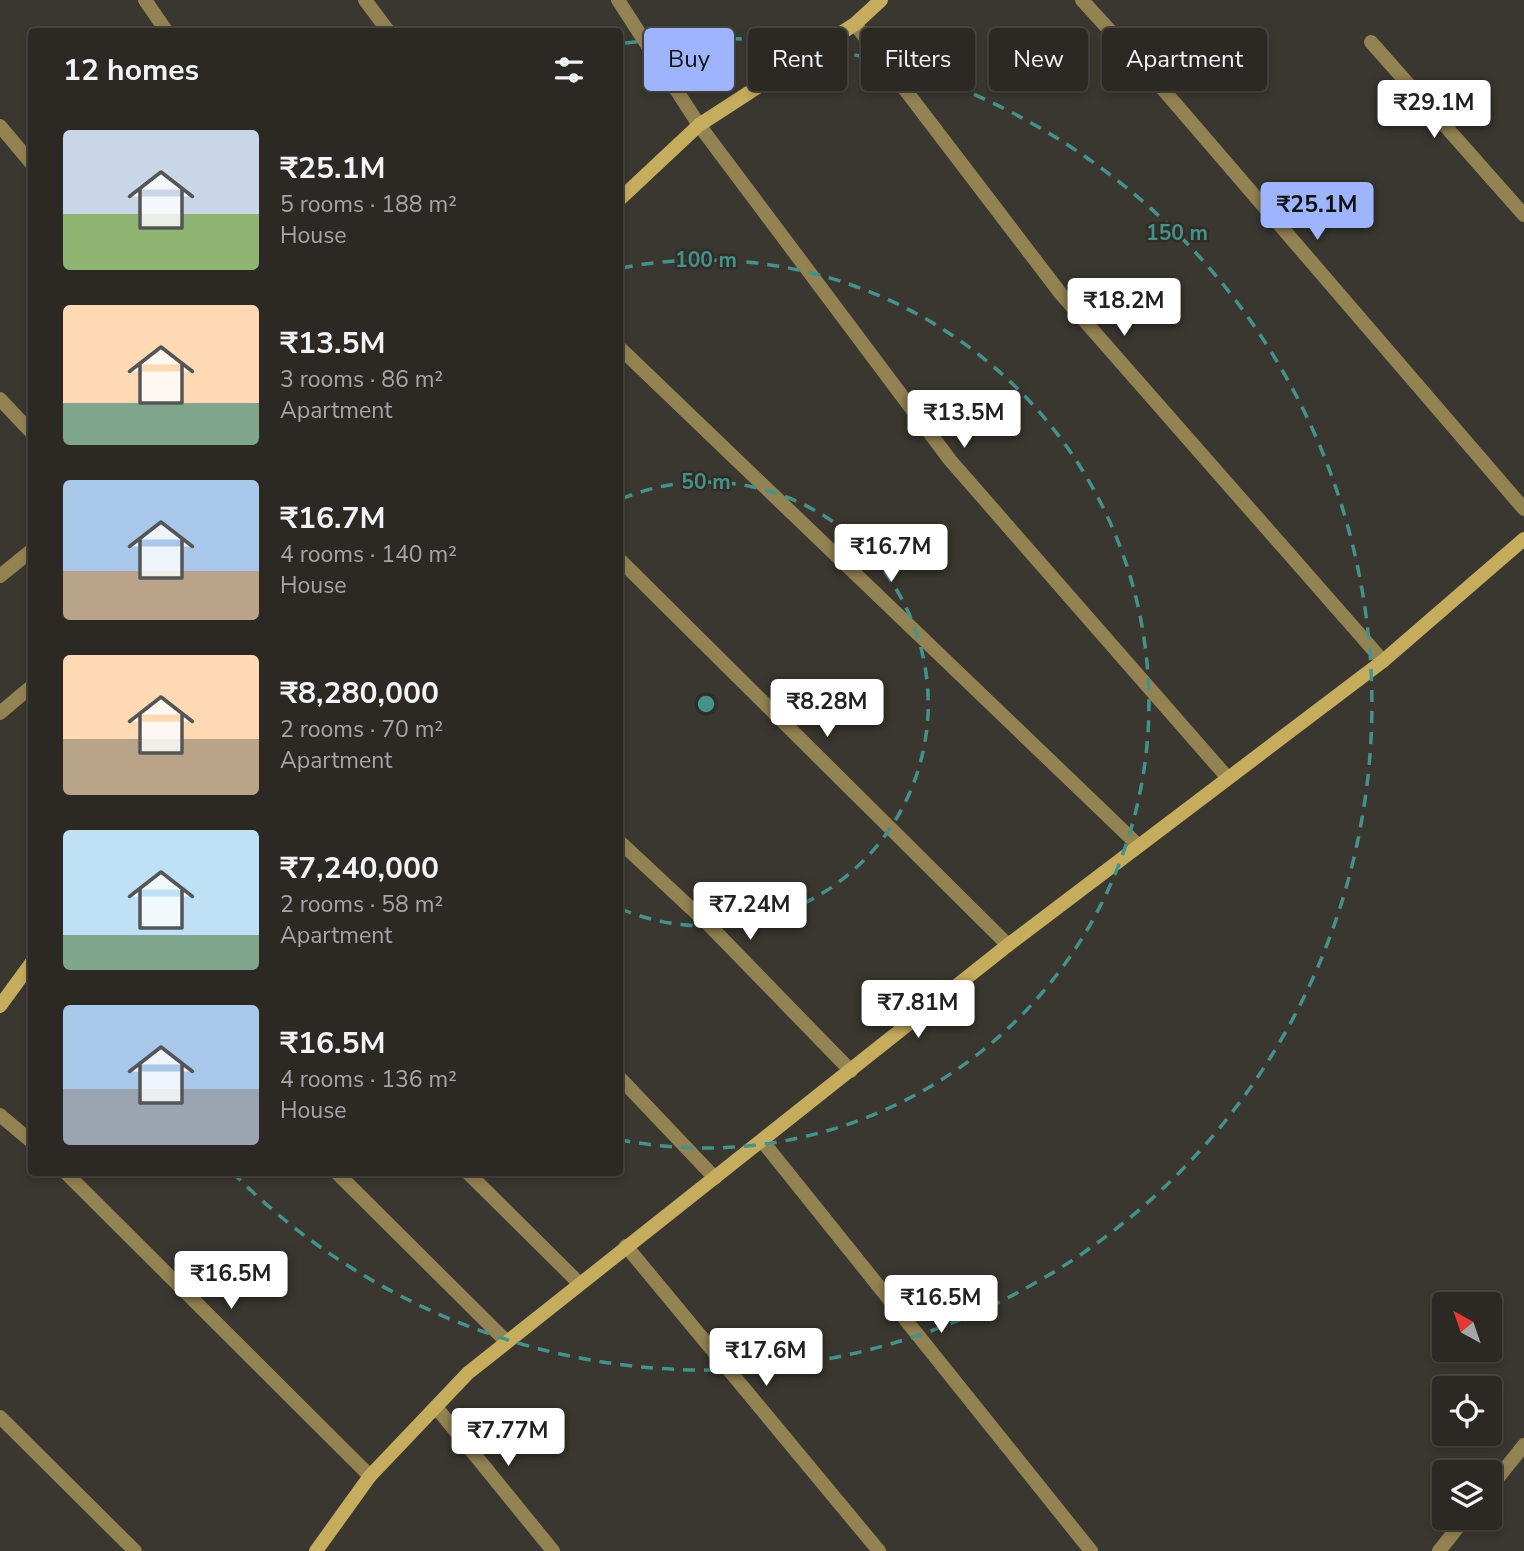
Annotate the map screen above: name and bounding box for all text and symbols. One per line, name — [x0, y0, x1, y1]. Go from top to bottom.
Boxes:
chip: Buy — [644, 28, 734, 91]
chip: Rent — [748, 28, 847, 91]
chip: Filters — [861, 28, 975, 91]
chip: New — [989, 28, 1088, 91]
chip: Apartment — [1102, 28, 1267, 91]
text: 12 homes — [63, 50, 199, 91]
icon: filters — [550, 51, 588, 89]
pin: ₹29.1M — [1377, 80, 1491, 140]
text: ₹29.1M — [1394, 87, 1474, 118]
text: ₹25.1M — [280, 148, 385, 189]
icon: home — [119, 158, 203, 242]
pin: ₹25.1M — [1260, 182, 1374, 242]
text: 5 rooms · 188 m² — [280, 189, 457, 220]
text: ₹25.1M — [1277, 189, 1357, 220]
text: 150 m — [1146, 219, 1208, 247]
text: House — [280, 220, 347, 251]
text: 100 m — [675, 246, 737, 274]
pin: ₹18.2M — [1067, 278, 1181, 338]
text: ₹18.2M — [1084, 285, 1164, 316]
text: ₹13.5M — [280, 323, 385, 364]
icon: home — [119, 333, 203, 417]
text: 3 rooms · 86 m² — [280, 364, 443, 395]
pin: ₹13.5M — [907, 391, 1021, 450]
text: Apartment — [280, 395, 392, 426]
text: ₹13.5M — [924, 397, 1004, 428]
text: 50 m — [681, 468, 731, 496]
text: ₹16.7M — [280, 498, 385, 539]
icon: home — [119, 508, 203, 592]
pin: ₹16.7M — [834, 524, 948, 584]
text: ₹16.7M — [851, 531, 931, 562]
text: 4 rooms · 140 m² — [280, 539, 457, 570]
text: House — [280, 570, 347, 601]
text: ₹8,280,000 — [280, 673, 439, 714]
pin: ₹8.28M — [770, 680, 884, 739]
icon: home — [119, 683, 203, 767]
text: ₹8.28M — [787, 686, 867, 717]
centre of rings — [694, 692, 718, 716]
text: 2 rooms · 70 m² — [280, 714, 443, 745]
text: Apartment — [280, 745, 392, 776]
text: ₹7,240,000 — [280, 848, 439, 889]
icon: home — [119, 858, 203, 942]
pin: ₹7.24M — [693, 883, 807, 942]
text: 2 rooms · 58 m² — [280, 889, 443, 920]
text: ₹7.24M — [710, 889, 790, 920]
text: Apartment — [280, 920, 392, 951]
pin: ₹7.81M — [861, 981, 975, 1040]
text: ₹7.81M — [878, 987, 958, 1018]
text: ₹16.5M — [280, 1023, 385, 1064]
icon: home — [119, 1033, 203, 1117]
text: 4 rooms · 136 m² — [280, 1064, 457, 1095]
text: House — [280, 1095, 347, 1126]
pin: ₹16.5M — [174, 1252, 288, 1311]
text: ₹16.5M — [191, 1258, 271, 1289]
pin: ₹16.5M — [884, 1276, 998, 1335]
text: ₹16.5M — [901, 1282, 981, 1313]
north arrow — [1432, 1292, 1502, 1362]
map controls — [1432, 1292, 1502, 1530]
pin: ₹17.6M — [709, 1328, 823, 1388]
text: ₹17.6M — [726, 1335, 806, 1366]
button: locate — [1432, 1376, 1502, 1446]
pin: ₹7.77M — [451, 1408, 565, 1468]
text: ₹7.77M — [468, 1415, 548, 1446]
button: layers — [1432, 1460, 1502, 1530]

